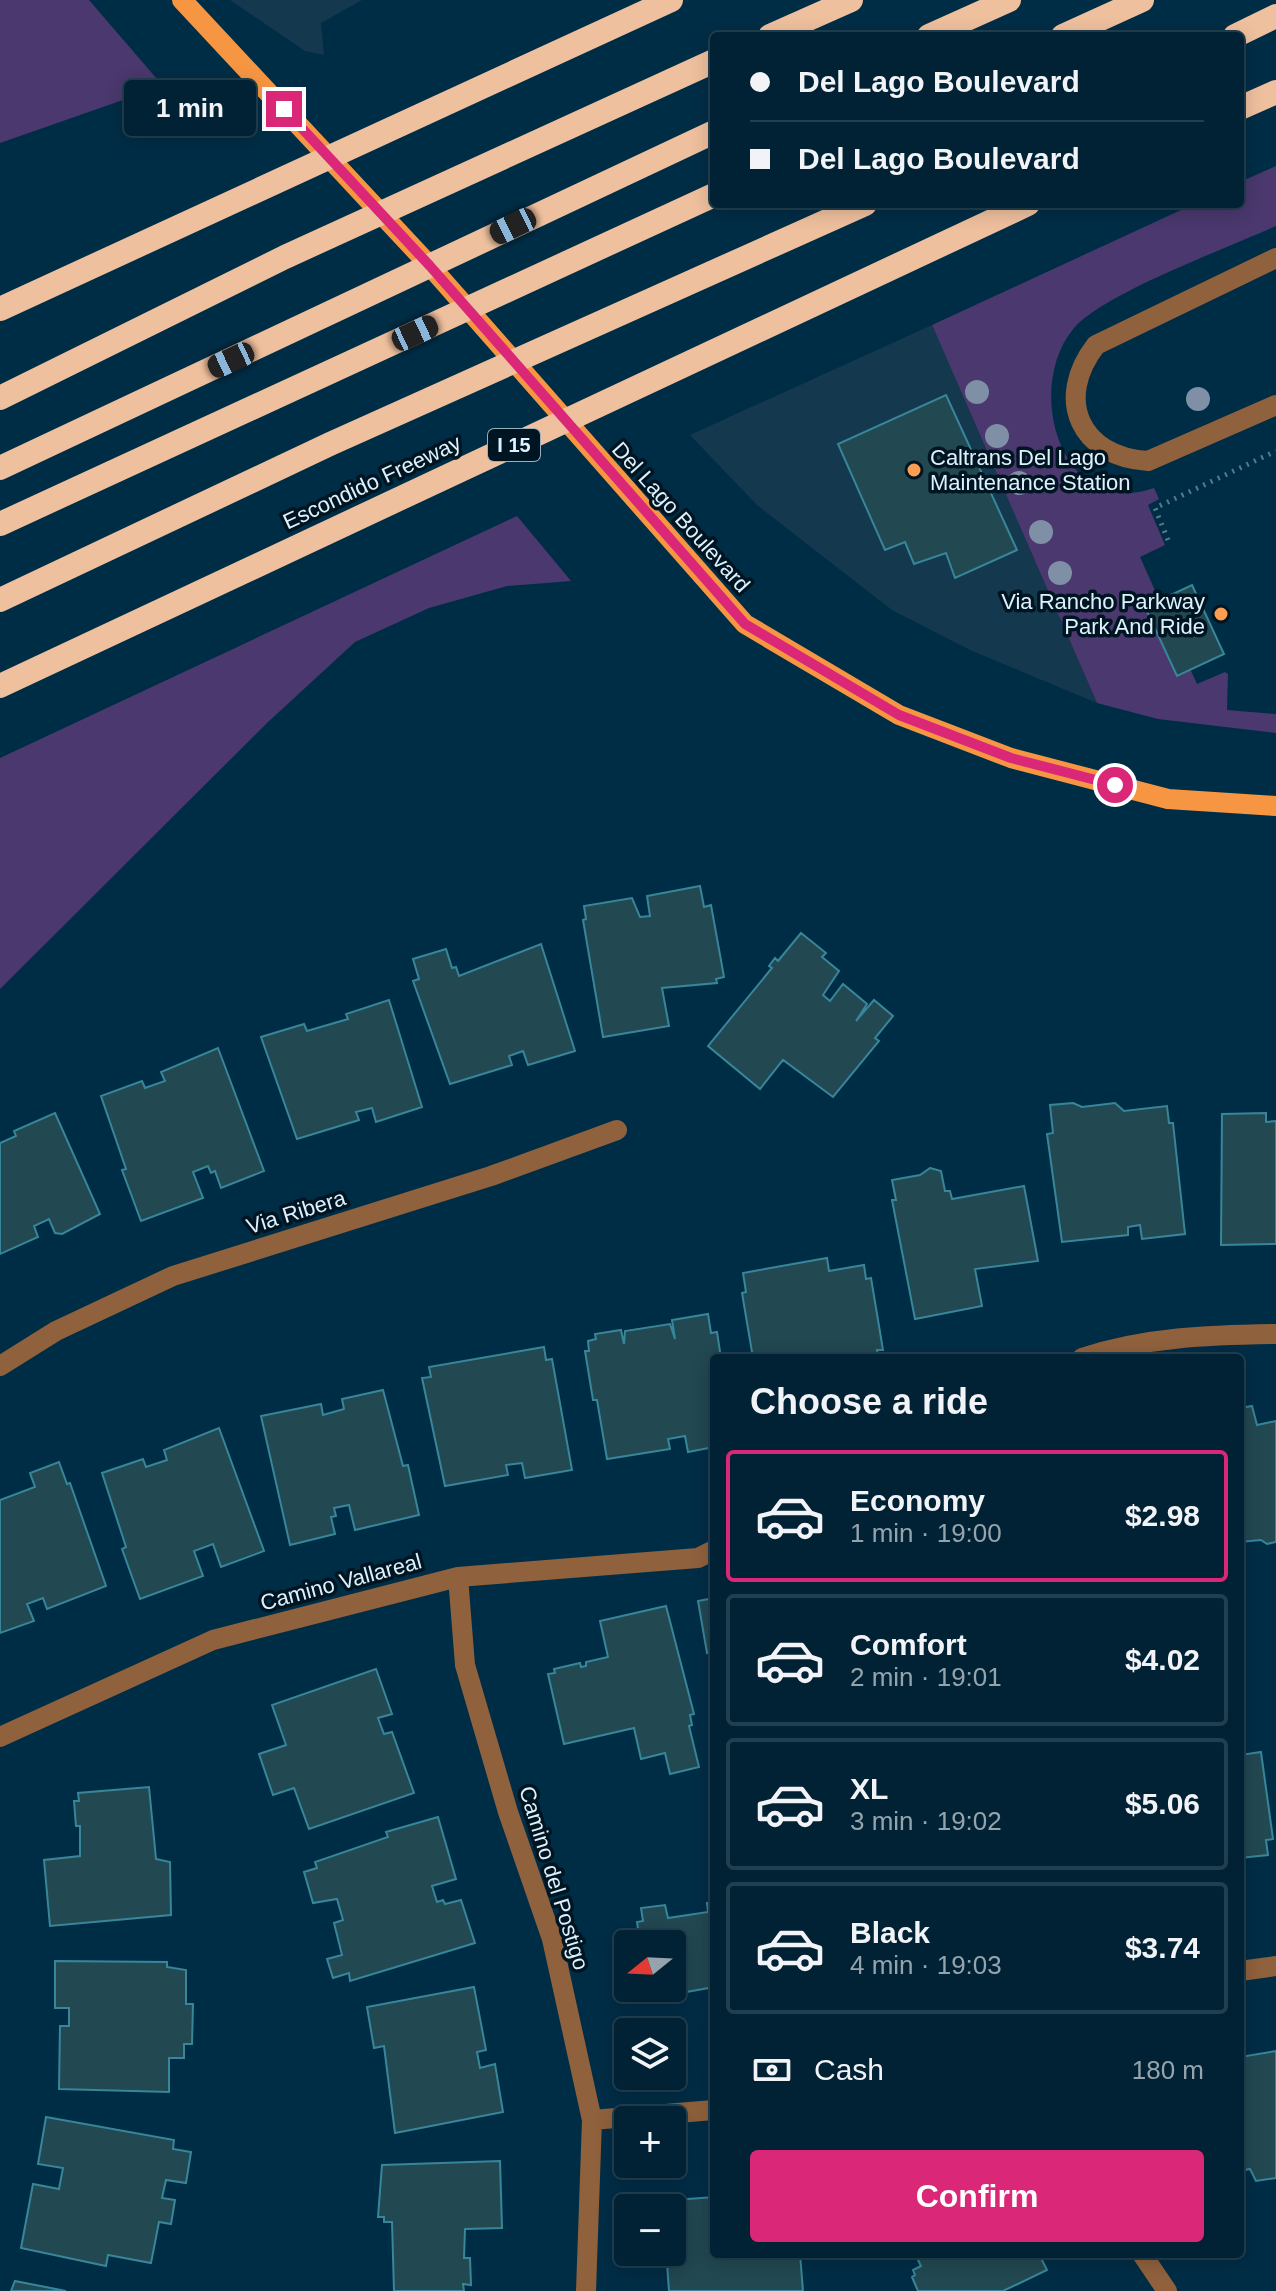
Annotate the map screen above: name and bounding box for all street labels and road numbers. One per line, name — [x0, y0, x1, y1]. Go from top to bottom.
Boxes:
road number: I 15 — [488, 429, 540, 461]
street label: Escondido Freeway — [279, 430, 465, 534]
street label: Del Lago Boulevard — [607, 437, 755, 597]
street label: Via Ribera — [243, 1185, 349, 1239]
street label: Camino Vallareal — [258, 1548, 424, 1616]
street label: Camino del Postigo — [514, 1783, 594, 1973]

